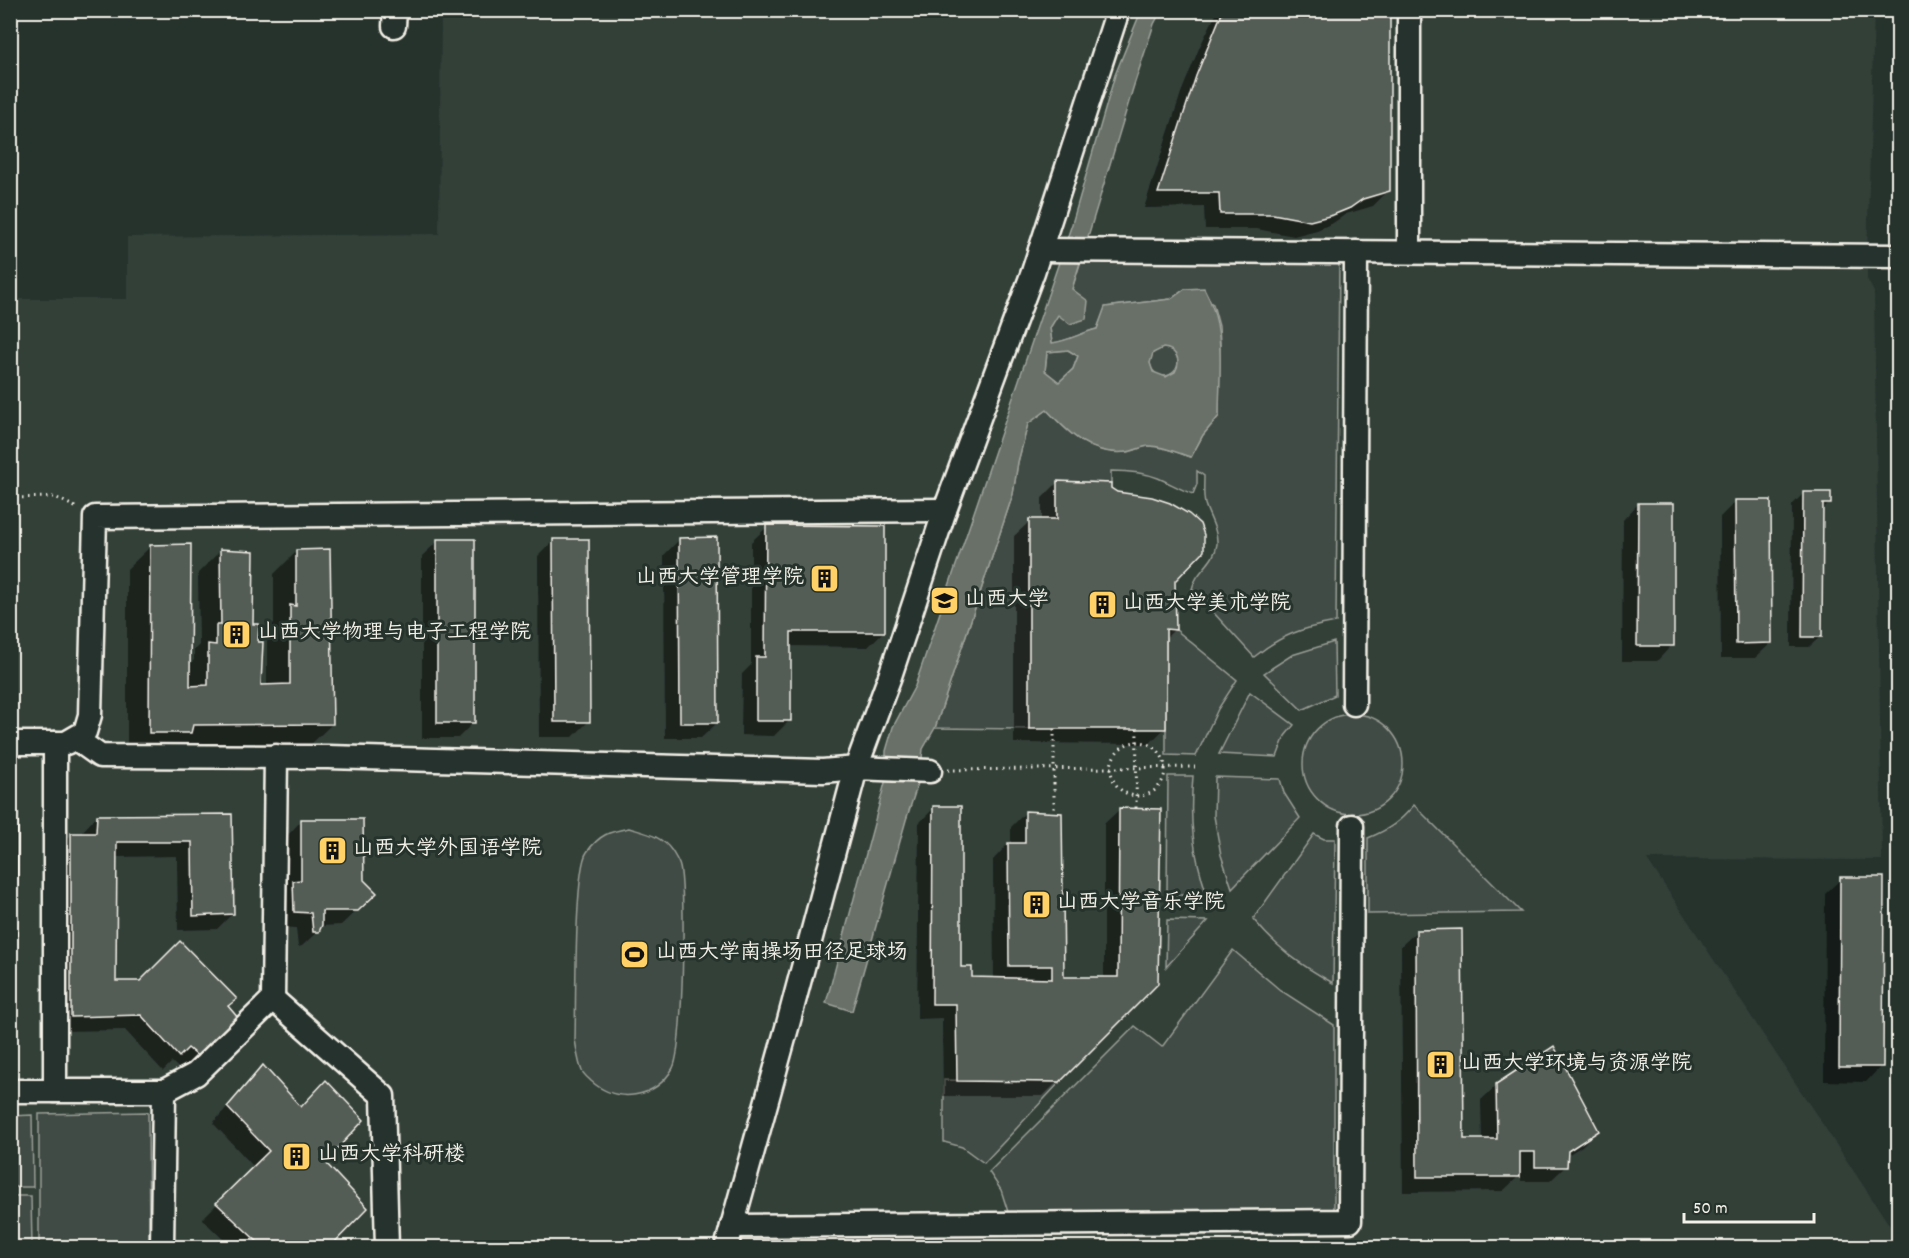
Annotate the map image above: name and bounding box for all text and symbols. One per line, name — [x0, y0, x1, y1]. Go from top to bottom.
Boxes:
building icon: 山西大学管理学院 — [809, 563, 841, 595]
place label: 山西大学管理学院 — [636, 564, 804, 594]
school or university icon: 山西大学 — [928, 585, 960, 617]
place label: 山西大学 — [965, 586, 1049, 616]
building icon: 山西大学美术学院 — [1086, 589, 1118, 621]
place label: 山西大学美术学院 — [1123, 590, 1291, 620]
building icon: 山西大学物理与电子工程学院 — [221, 618, 253, 650]
place label: 山西大学物理与电子工程学院 — [258, 619, 531, 649]
building icon: 山西大学外国语学院 — [316, 834, 348, 866]
place label: 山西大学外国语学院 — [353, 835, 542, 865]
building icon: 山西大学音乐学院 — [1020, 888, 1052, 920]
place label: 山西大学音乐学院 — [1057, 889, 1225, 919]
sports icon: 山西大学南操场田径足球场 — [619, 938, 651, 970]
place label: 山西大学南操场田径足球场 — [656, 939, 908, 969]
building icon: 山西大学环境与资源学院 — [1424, 1049, 1456, 1081]
place label: 山西大学环境与资源学院 — [1461, 1050, 1692, 1080]
building icon: 山西大学科研楼 — [281, 1140, 313, 1172]
place label: 山西大学科研楼 — [318, 1141, 465, 1171]
scale bar — [1684, 1186, 1814, 1224]
text: 50 m — [1693, 1197, 1728, 1222]

